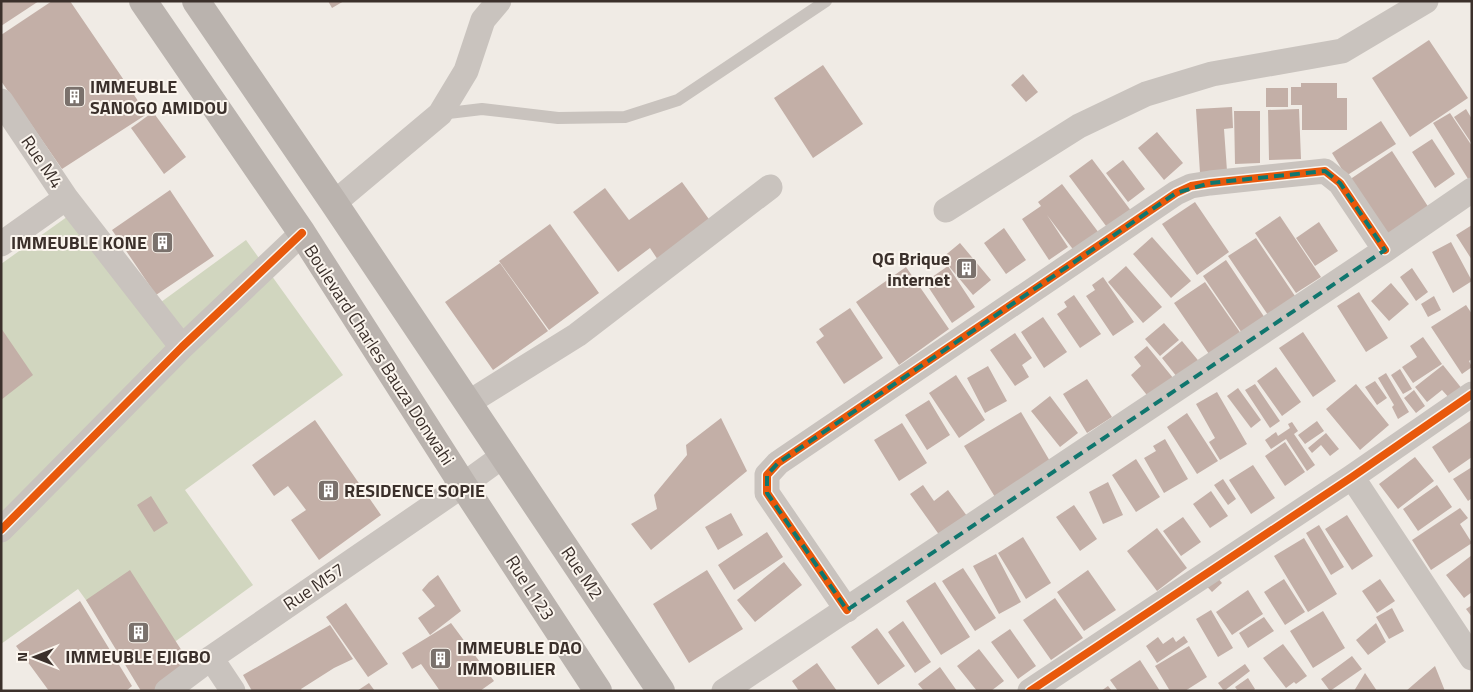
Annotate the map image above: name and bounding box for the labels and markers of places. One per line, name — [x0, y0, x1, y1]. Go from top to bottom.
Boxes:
place label: IMMEUBLE SANOGO AMIDOU — [90, 73, 228, 121]
building icon: IMMEUBLE SANOGO AMIDOU — [62, 85, 86, 109]
place label: IMMEUBLE KONE — [11, 229, 147, 256]
building icon: IMMEUBLE KONE — [151, 231, 175, 255]
place label: QG Brique internet — [872, 245, 950, 293]
building icon: QG Brique internet — [954, 257, 978, 281]
place label: RESIDENCE SOPIE — [344, 477, 485, 504]
building icon: RESIDENCE SOPIE — [316, 479, 340, 503]
building icon: IMMEUBLE EJIGBO — [126, 620, 150, 644]
place label: IMMEUBLE DAO IMMOBILIER — [457, 634, 582, 682]
place label: IMMEUBLE EJIGBO — [65, 643, 211, 670]
building icon: IMMEUBLE DAO IMMOBILIER — [429, 646, 453, 670]

